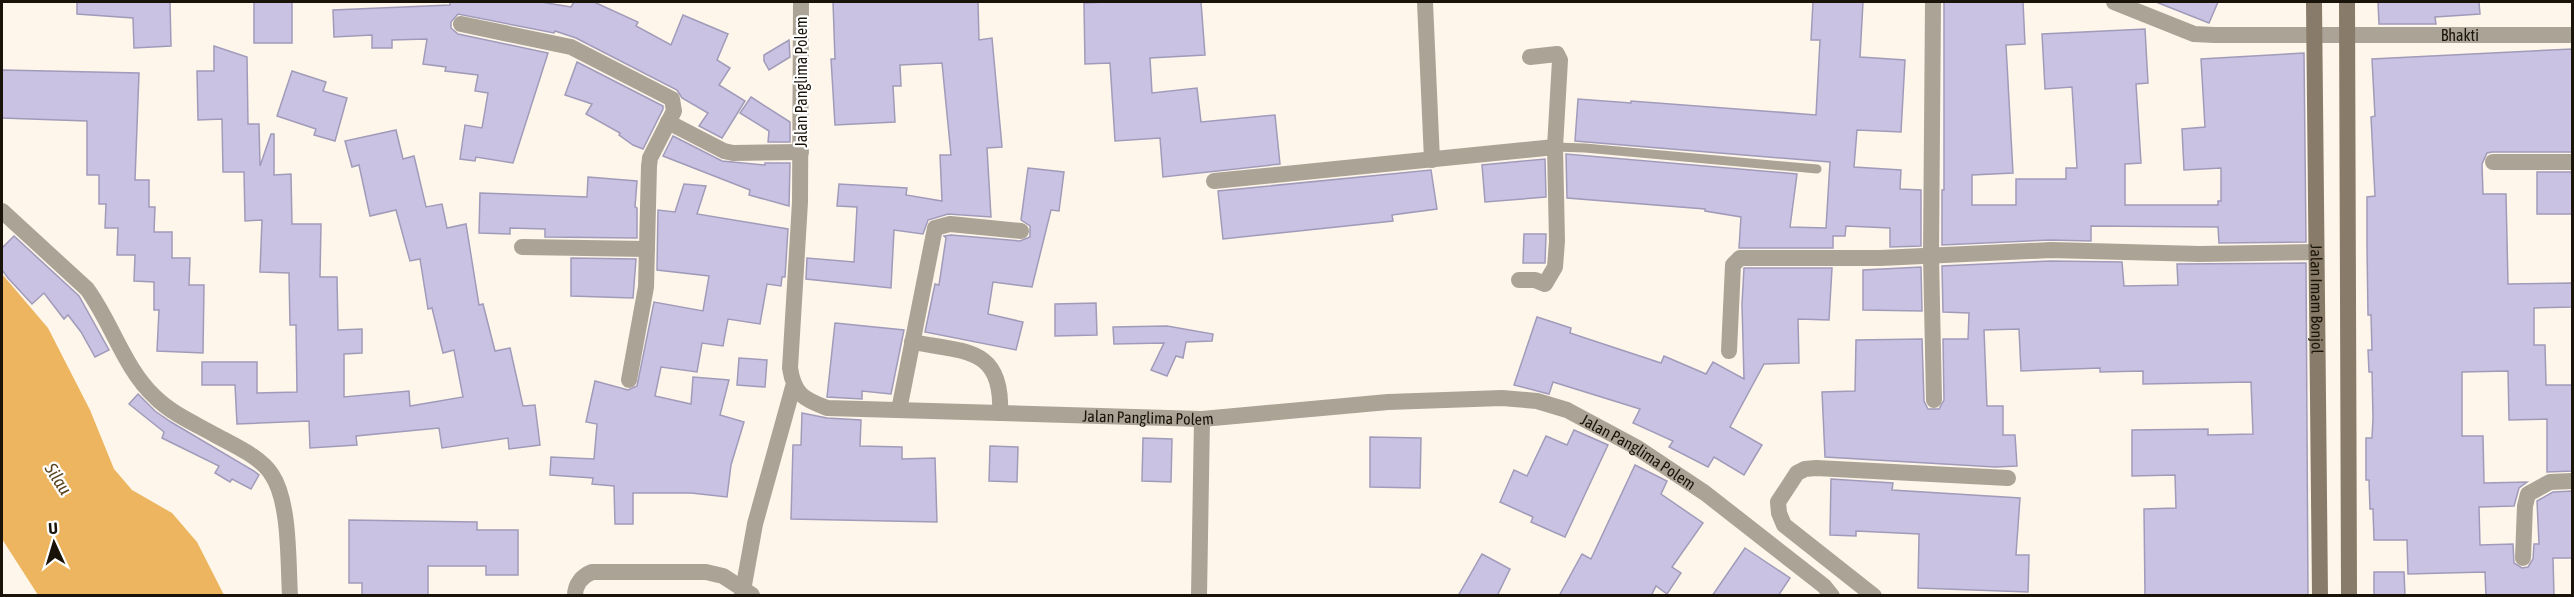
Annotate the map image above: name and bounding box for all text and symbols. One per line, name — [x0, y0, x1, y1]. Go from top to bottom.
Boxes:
street label: Jalan Panglima Polem — [792, 17, 811, 147]
street label: Bhakti — [2441, 26, 2479, 44]
street label: Jalan Imam Bonjol — [2307, 244, 2327, 355]
street label: Jalan Panglima Polem — [1082, 406, 1214, 428]
street label: Jalan Panglima Polem — [1578, 410, 1699, 493]
water label: Silau — [40, 458, 76, 499]
north arrow — [24, 513, 84, 573]
text: U — [48, 519, 58, 537]

